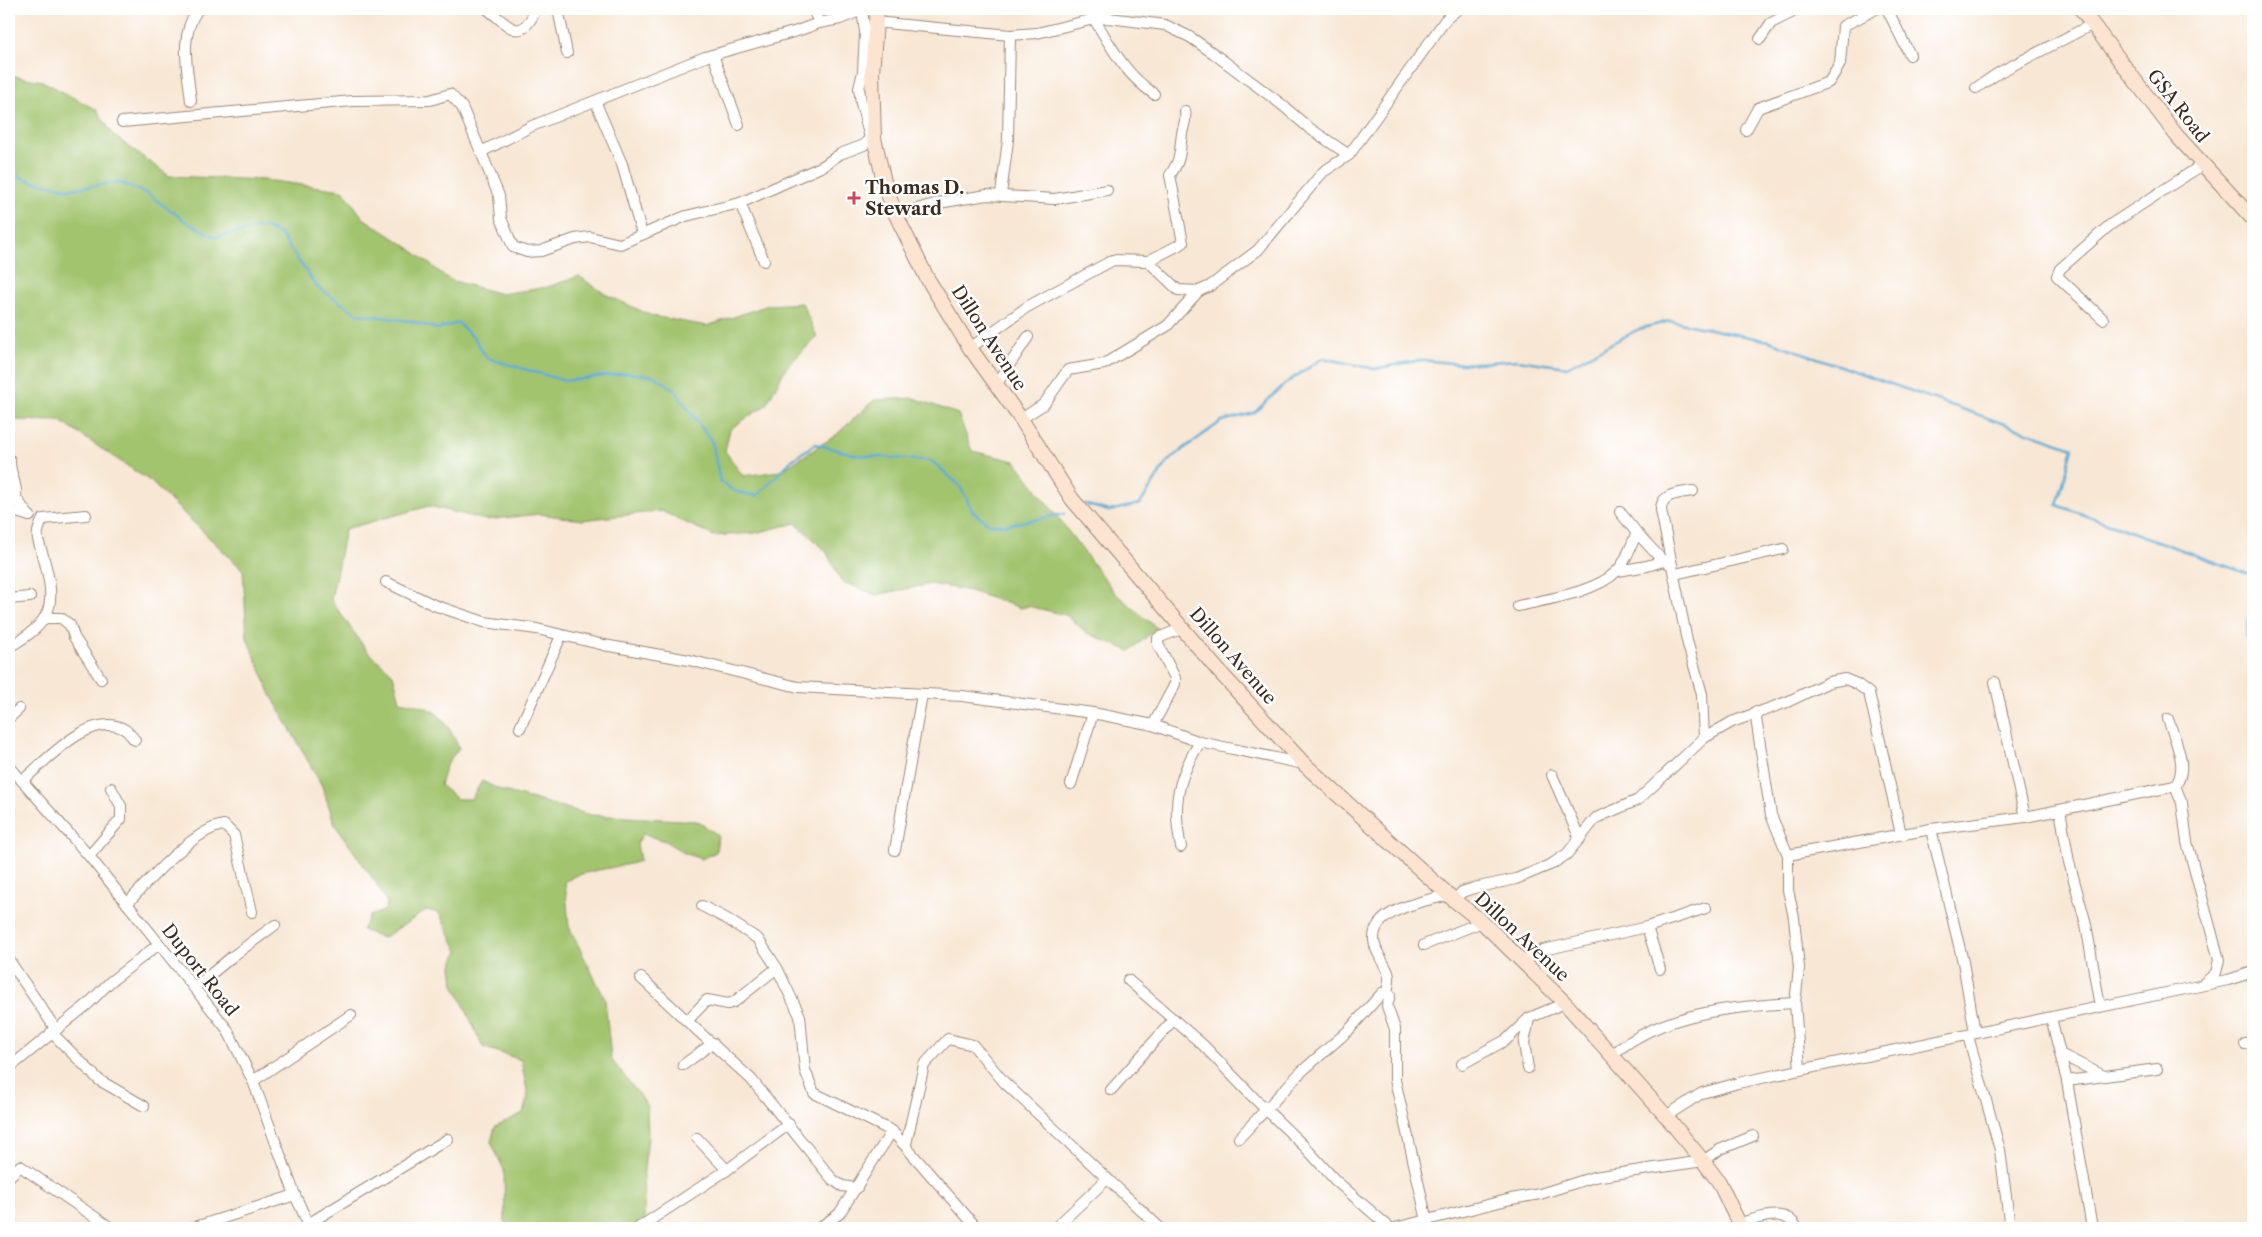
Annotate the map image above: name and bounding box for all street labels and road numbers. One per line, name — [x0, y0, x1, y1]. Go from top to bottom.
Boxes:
street label: GSA Road — [2143, 65, 2213, 147]
street label: Dillon Avenue — [947, 281, 1031, 395]
street label: Dillon Avenue — [1185, 603, 1281, 709]
street label: Dillon Avenue — [1470, 888, 1574, 986]
street label: Duport Road — [157, 919, 243, 1021]

